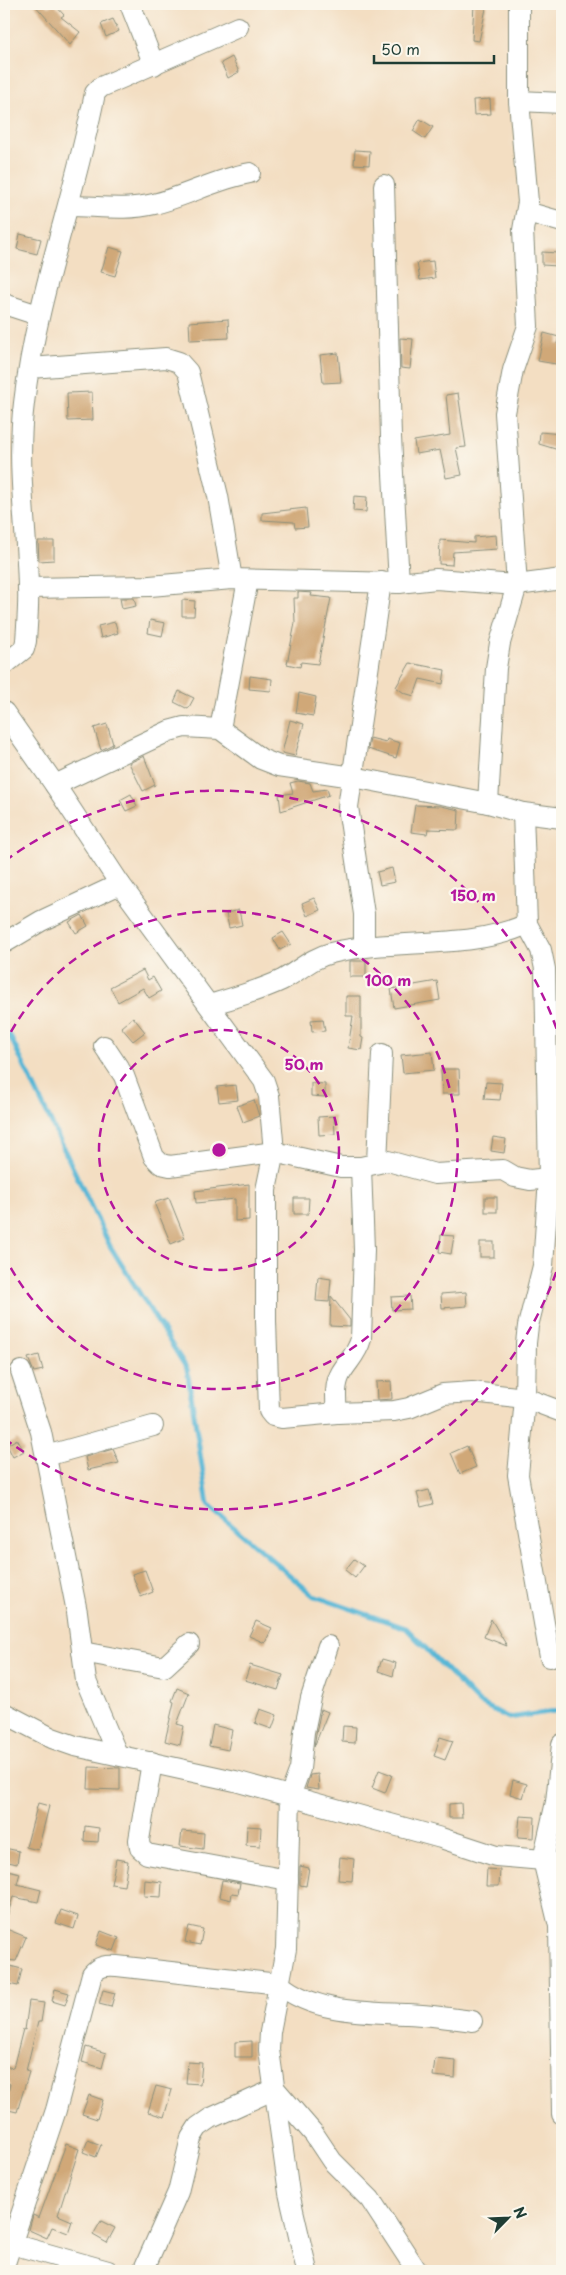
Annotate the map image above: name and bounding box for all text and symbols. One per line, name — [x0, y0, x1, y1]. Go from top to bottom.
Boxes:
scale bar — [374, 32, 494, 64]
text: 50 m — [381, 37, 420, 60]
text: 150 m — [450, 883, 496, 906]
text: 100 m — [365, 968, 411, 991]
text: 50 m — [285, 1052, 323, 1075]
centre of rings — [210, 1141, 228, 1159]
north arrow — [484, 2192, 534, 2242]
text: N — [508, 2203, 532, 2222]

